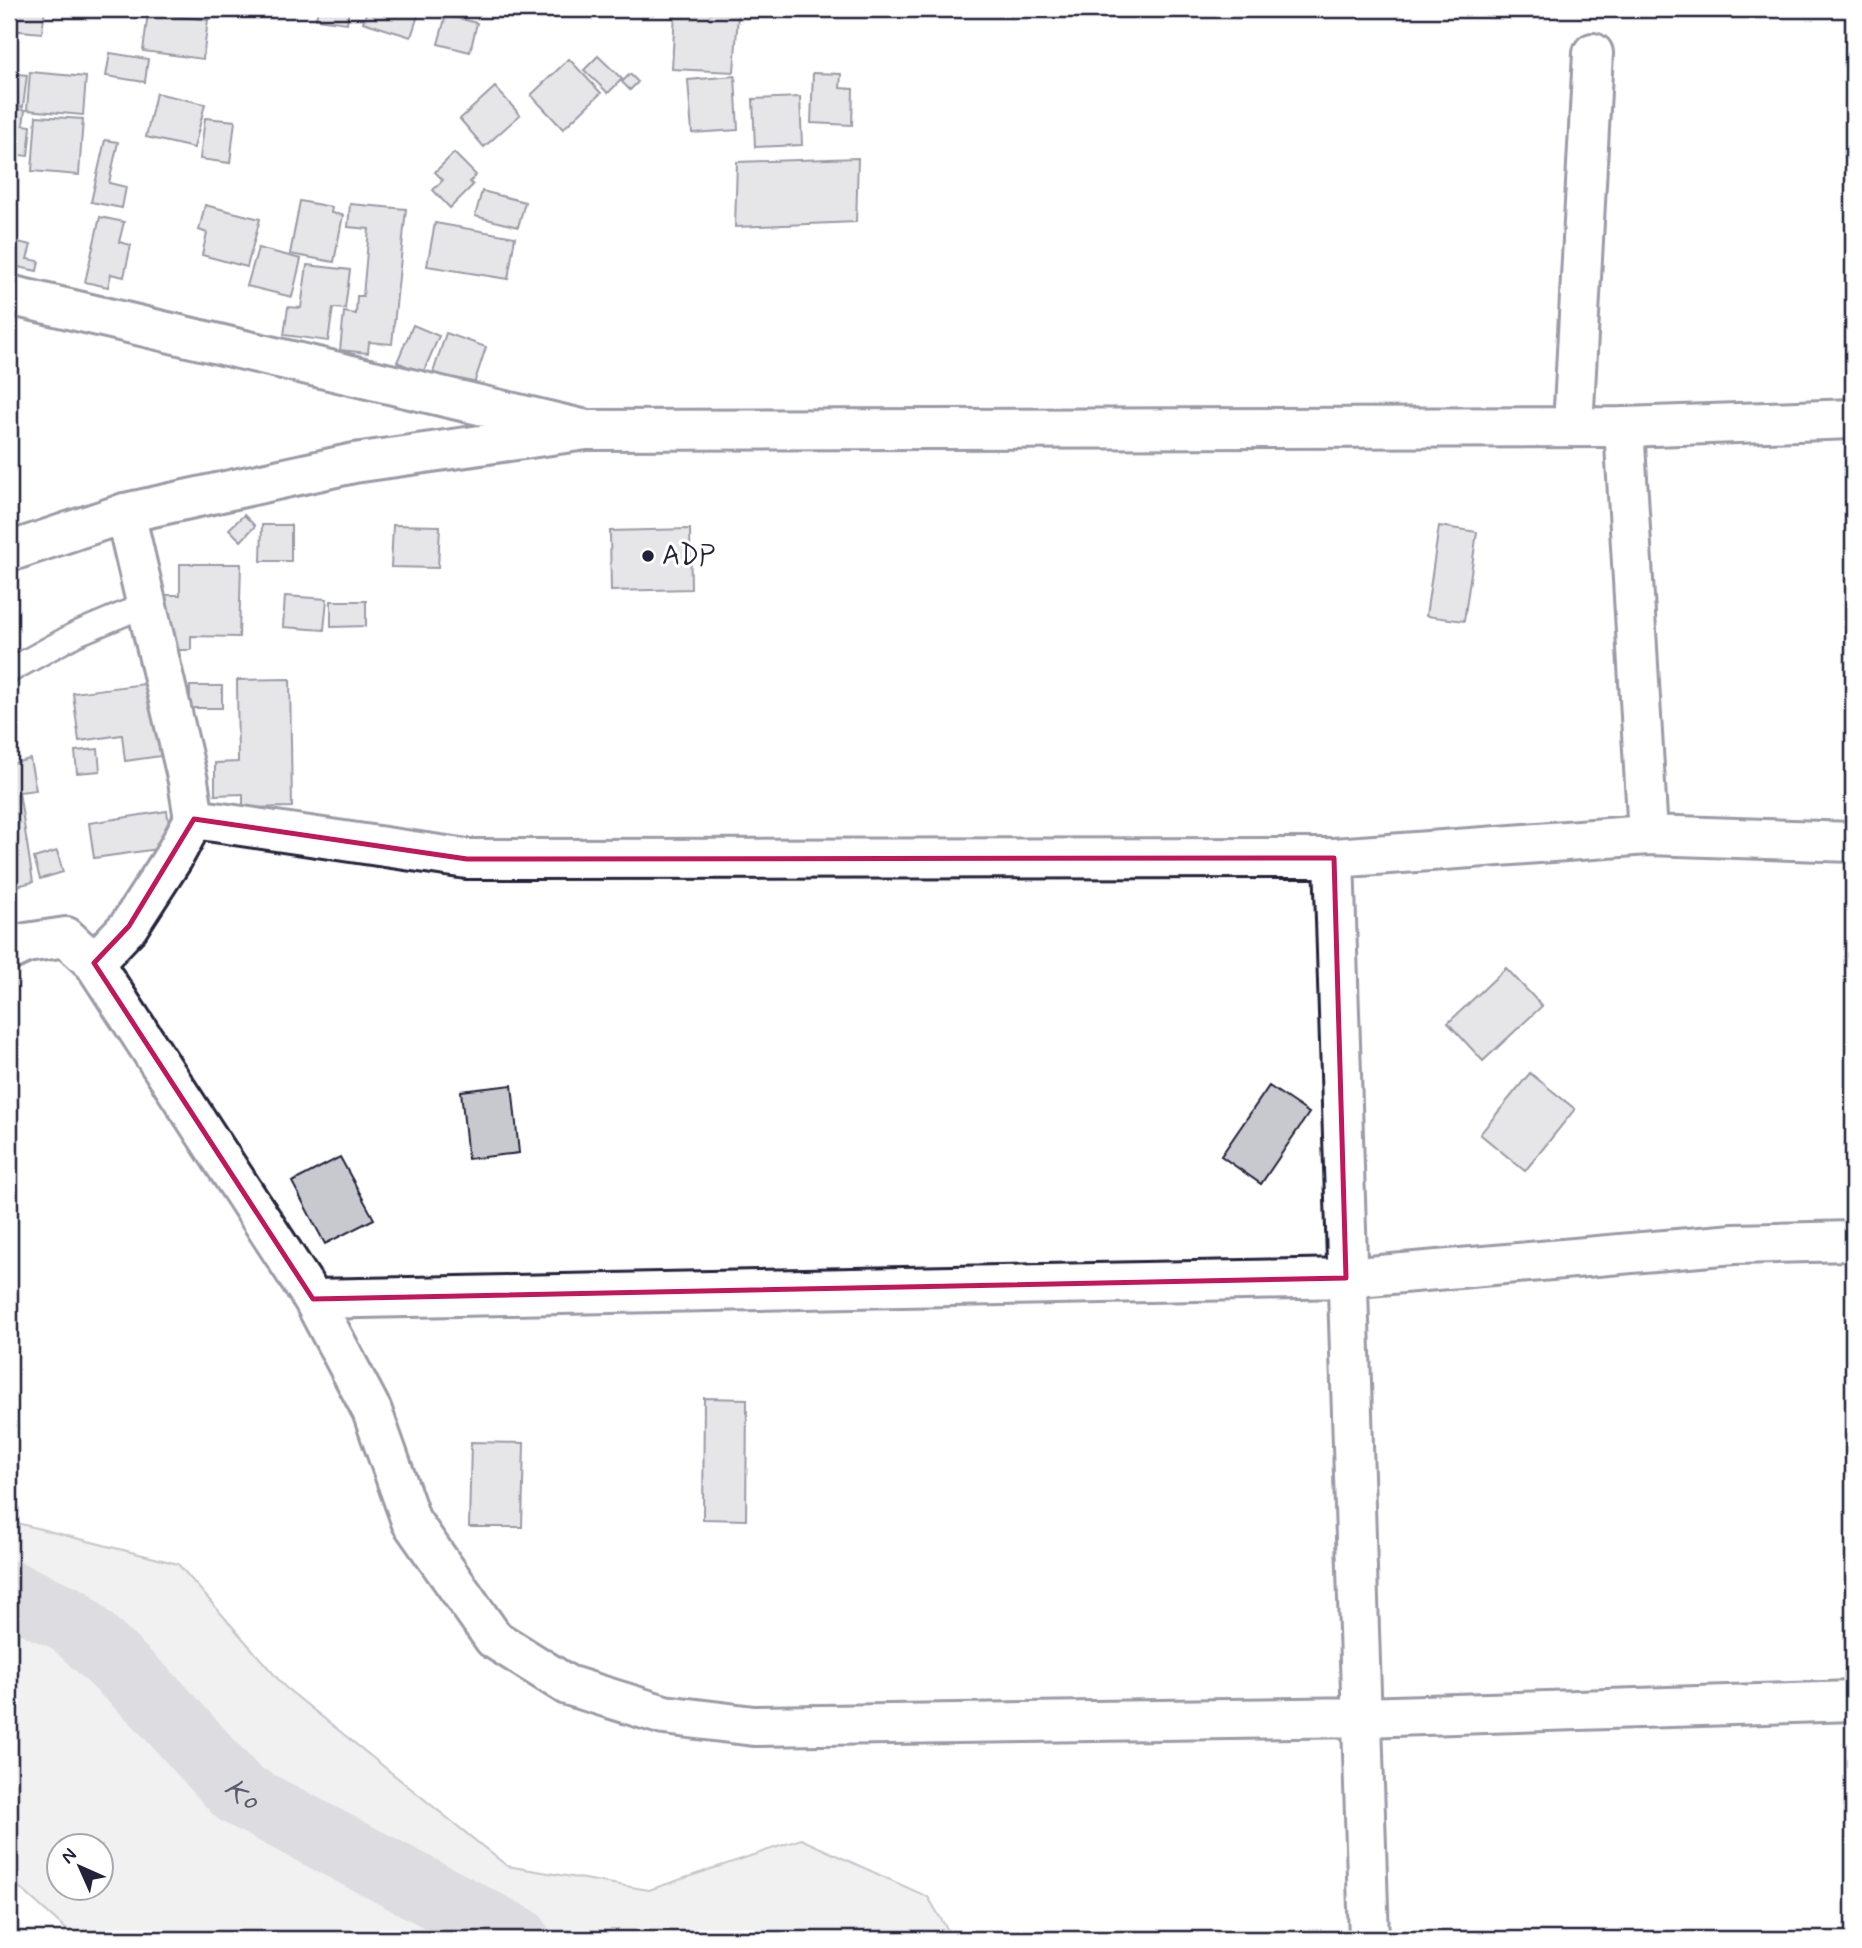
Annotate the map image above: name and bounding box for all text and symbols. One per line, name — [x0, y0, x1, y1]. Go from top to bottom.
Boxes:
place label: ADP — [662, 538, 715, 575]
marker: ADP — [640, 548, 656, 564]
water label: Ko — [215, 1770, 267, 1821]
north arrow — [46, 1832, 116, 1902]
text: N — [56, 1843, 82, 1869]

